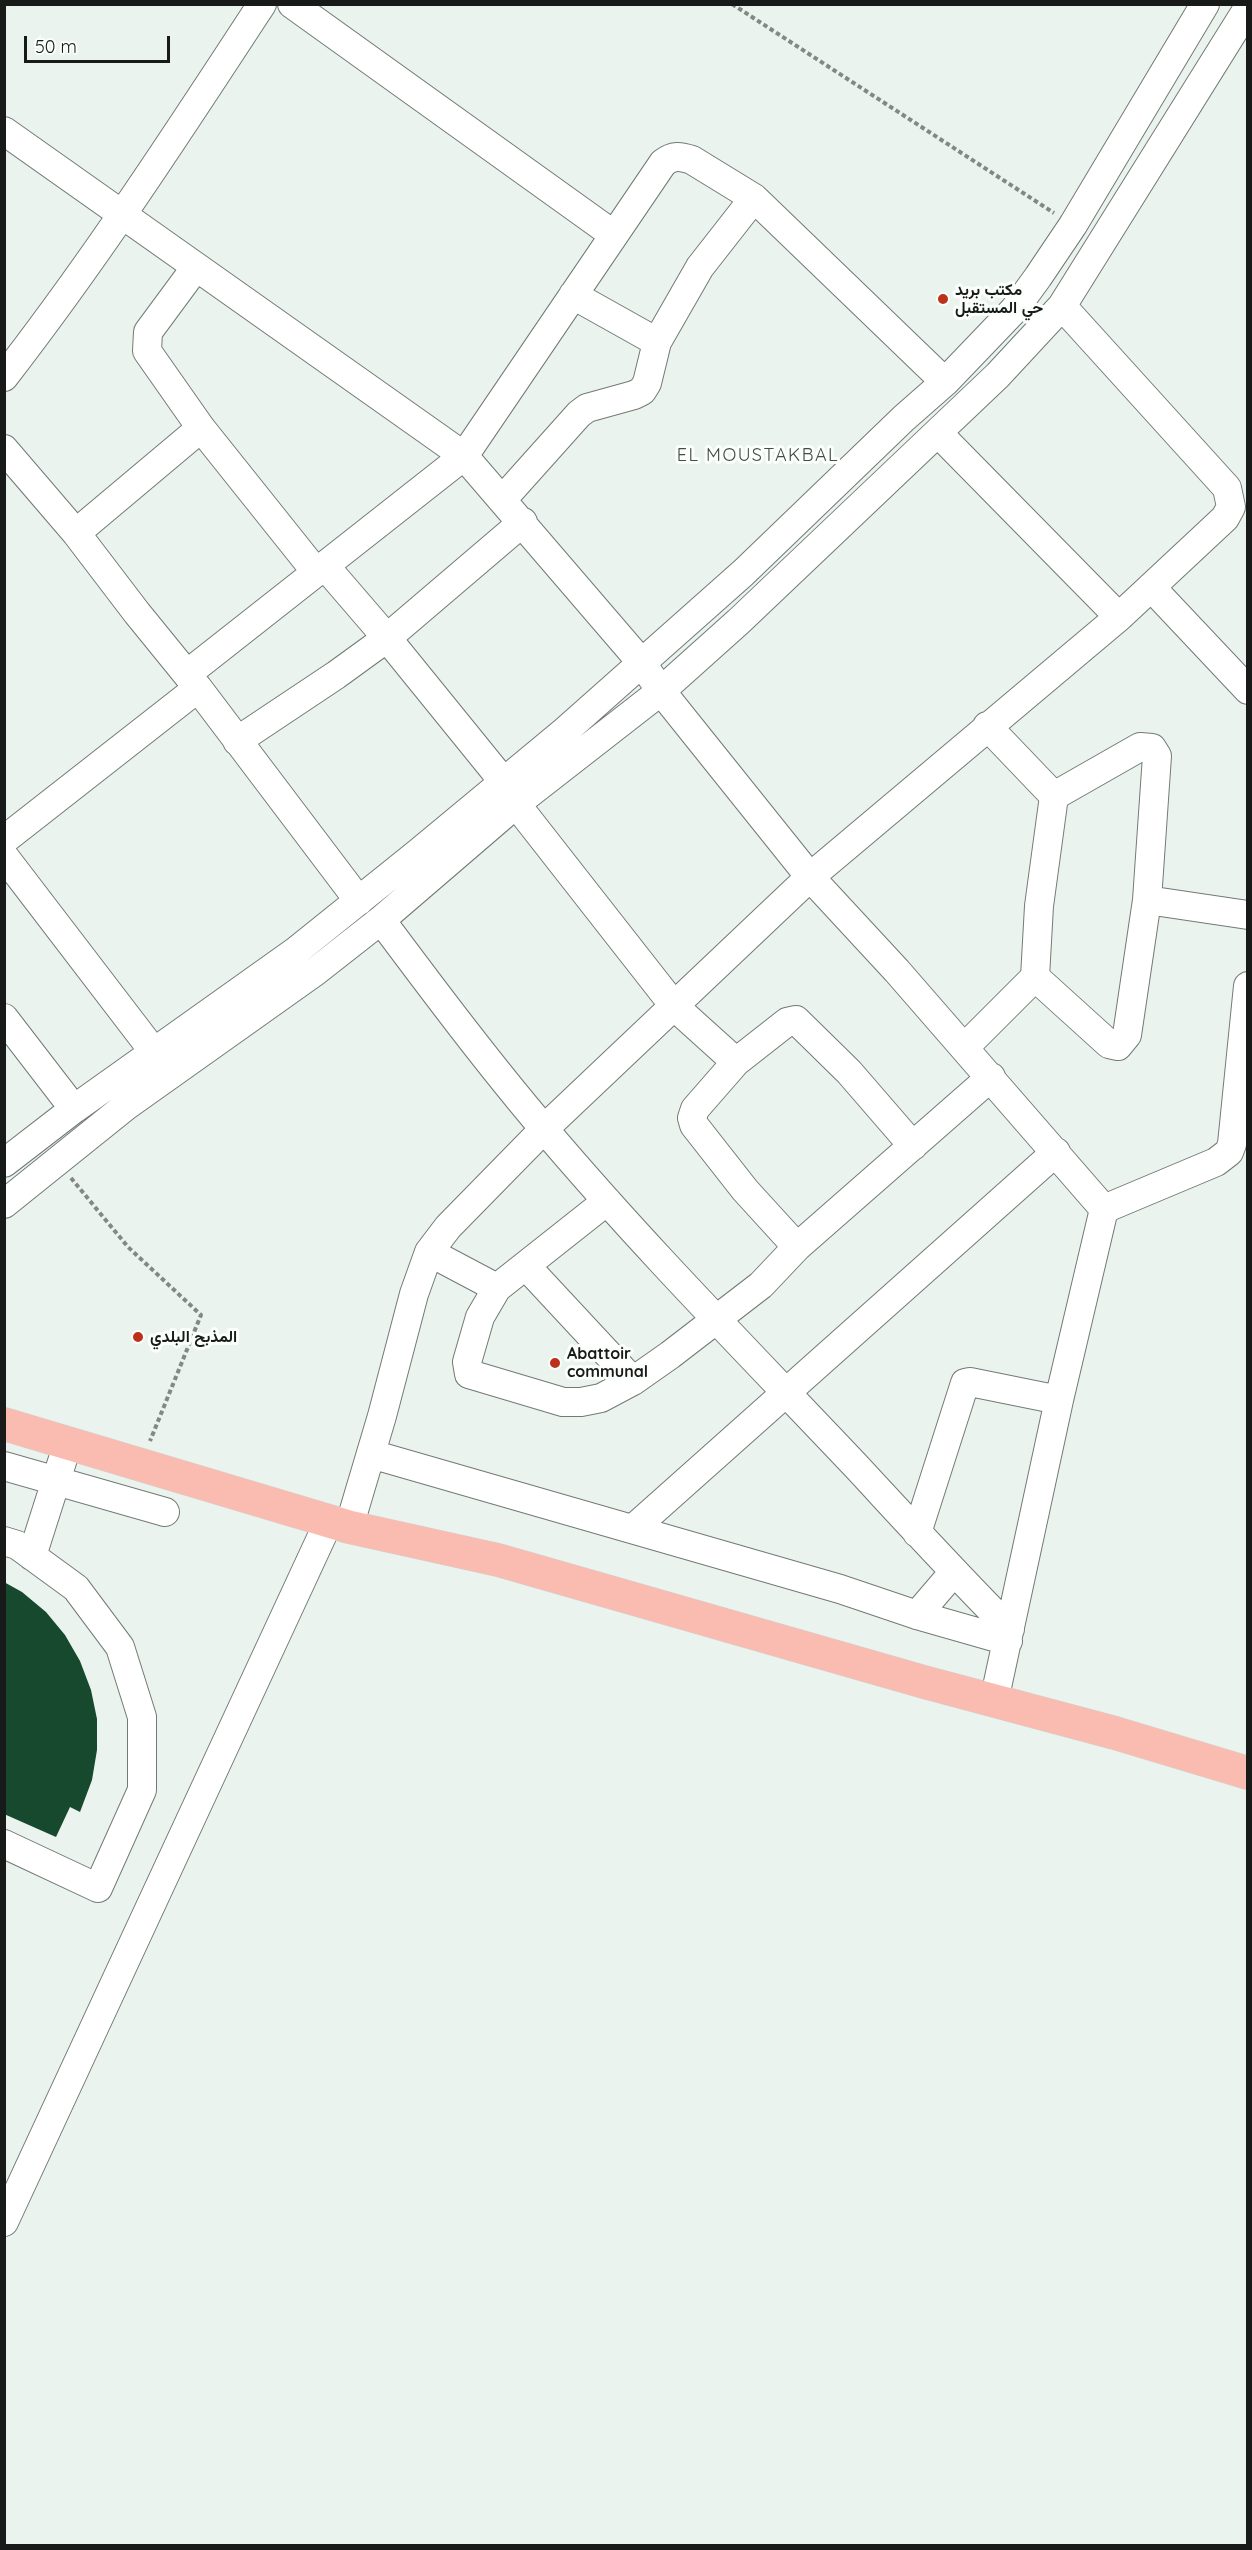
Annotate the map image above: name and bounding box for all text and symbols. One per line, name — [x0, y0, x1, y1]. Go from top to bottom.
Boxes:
scale bar — [27, 24, 172, 62]
text: 50 m — [35, 35, 77, 58]
place label: مكتب بريد حي المستقبل — [955, 280, 1043, 318]
marker: مكتب بريد حي المستقبل — [936, 292, 950, 306]
district label: EL MOUSTAKBAL — [677, 445, 839, 467]
place label: المذبح البلدي — [150, 1327, 237, 1347]
marker: المذبح البلدي — [131, 1330, 145, 1344]
place label: Abattoir communal — [567, 1344, 648, 1382]
marker: Abattoir communal — [548, 1356, 562, 1370]

